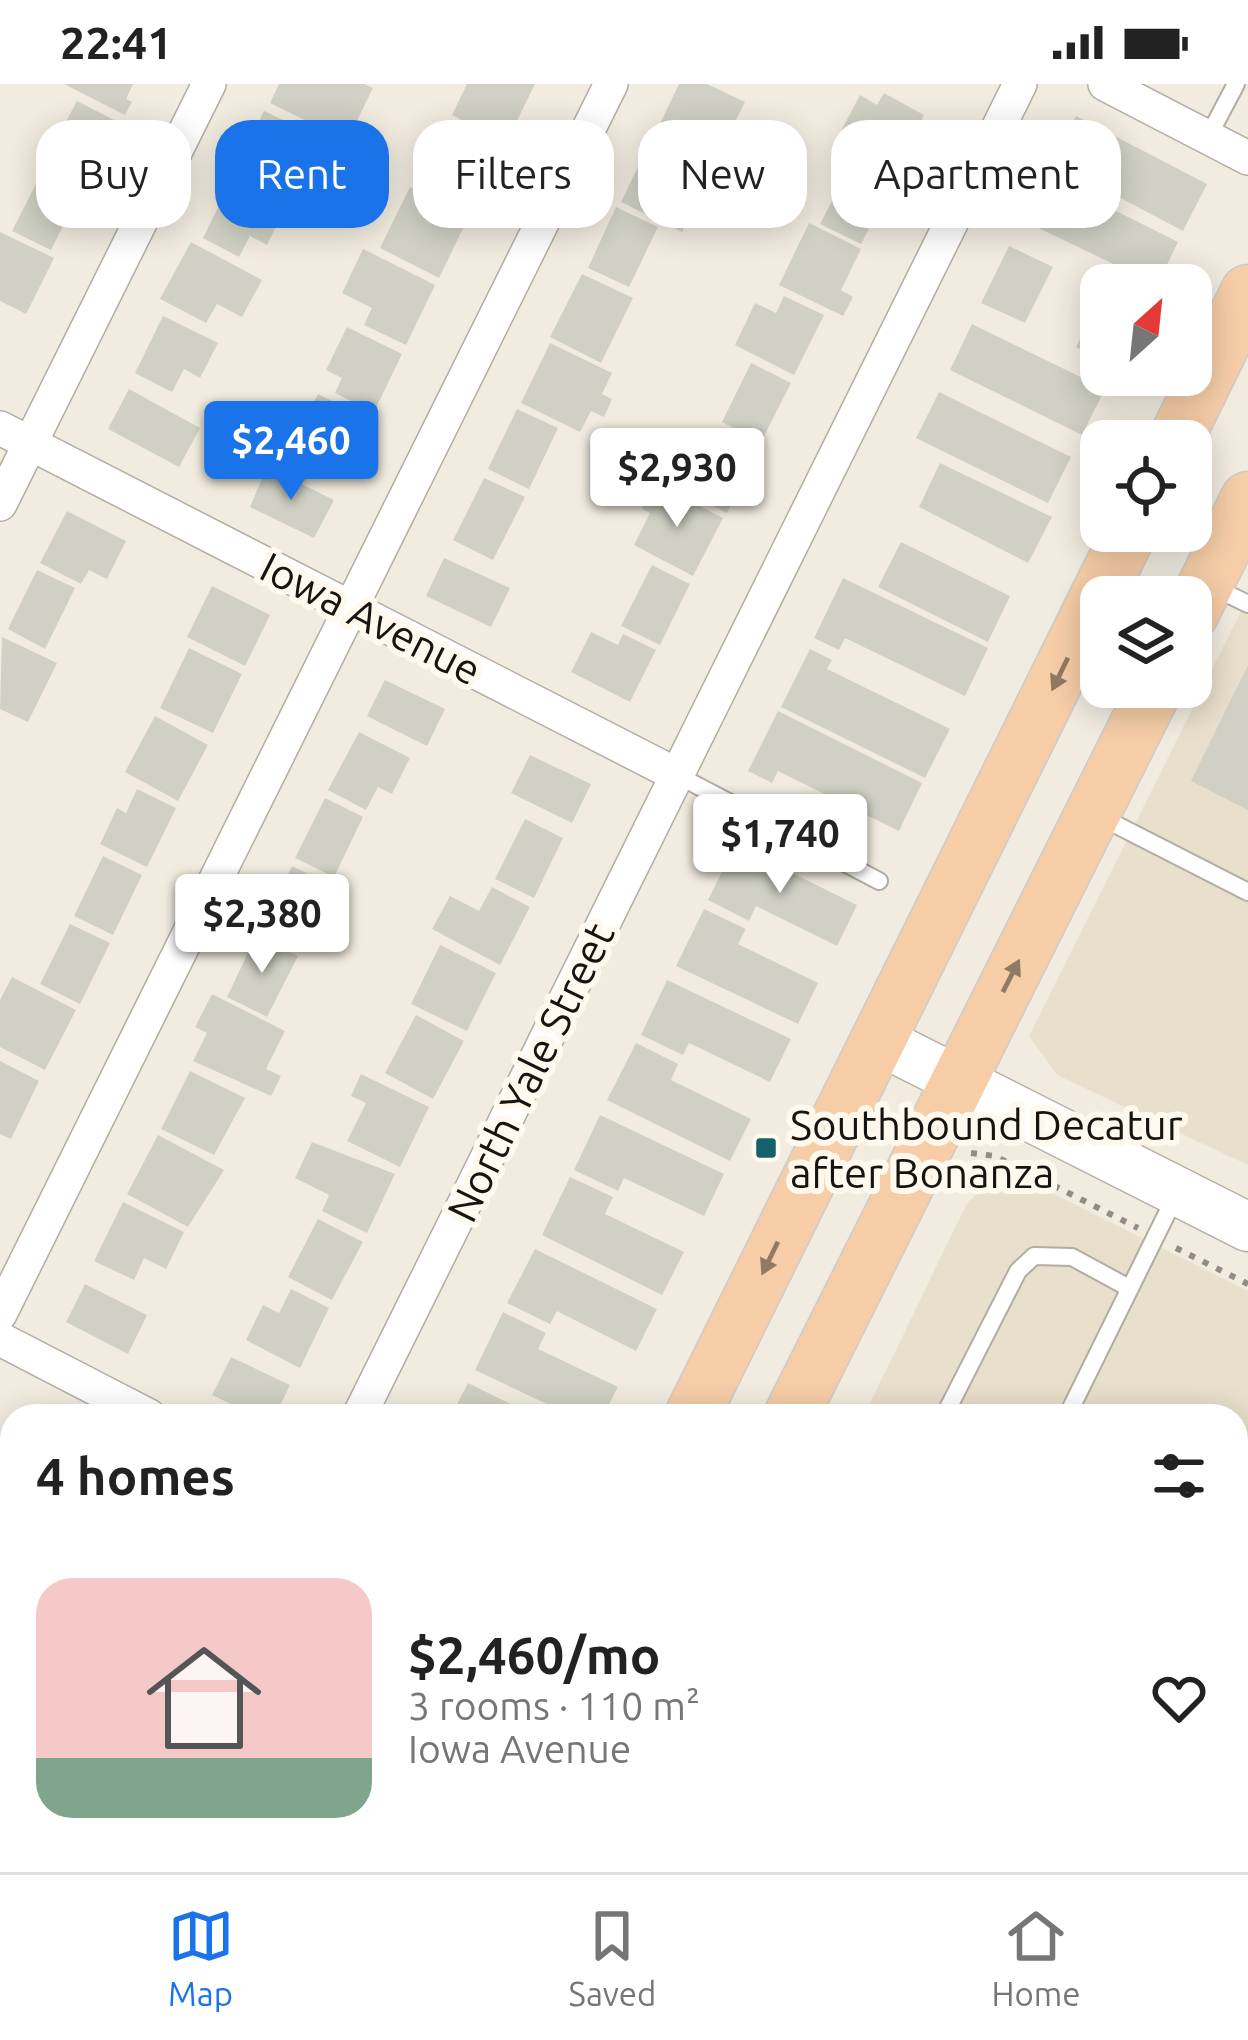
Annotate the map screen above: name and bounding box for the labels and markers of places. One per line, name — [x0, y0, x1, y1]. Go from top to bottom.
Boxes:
pin: $2,460 — [193, 401, 389, 503]
pin: $2,930 — [579, 428, 775, 530]
pin: $1,740 — [682, 794, 878, 896]
pin: $2,380 — [164, 874, 360, 976]
place label: Southbound Decatur after Bonanza — [790, 1101, 1183, 1196]
marker: Southbound Decatur after Bonanza — [753, 1135, 779, 1161]

